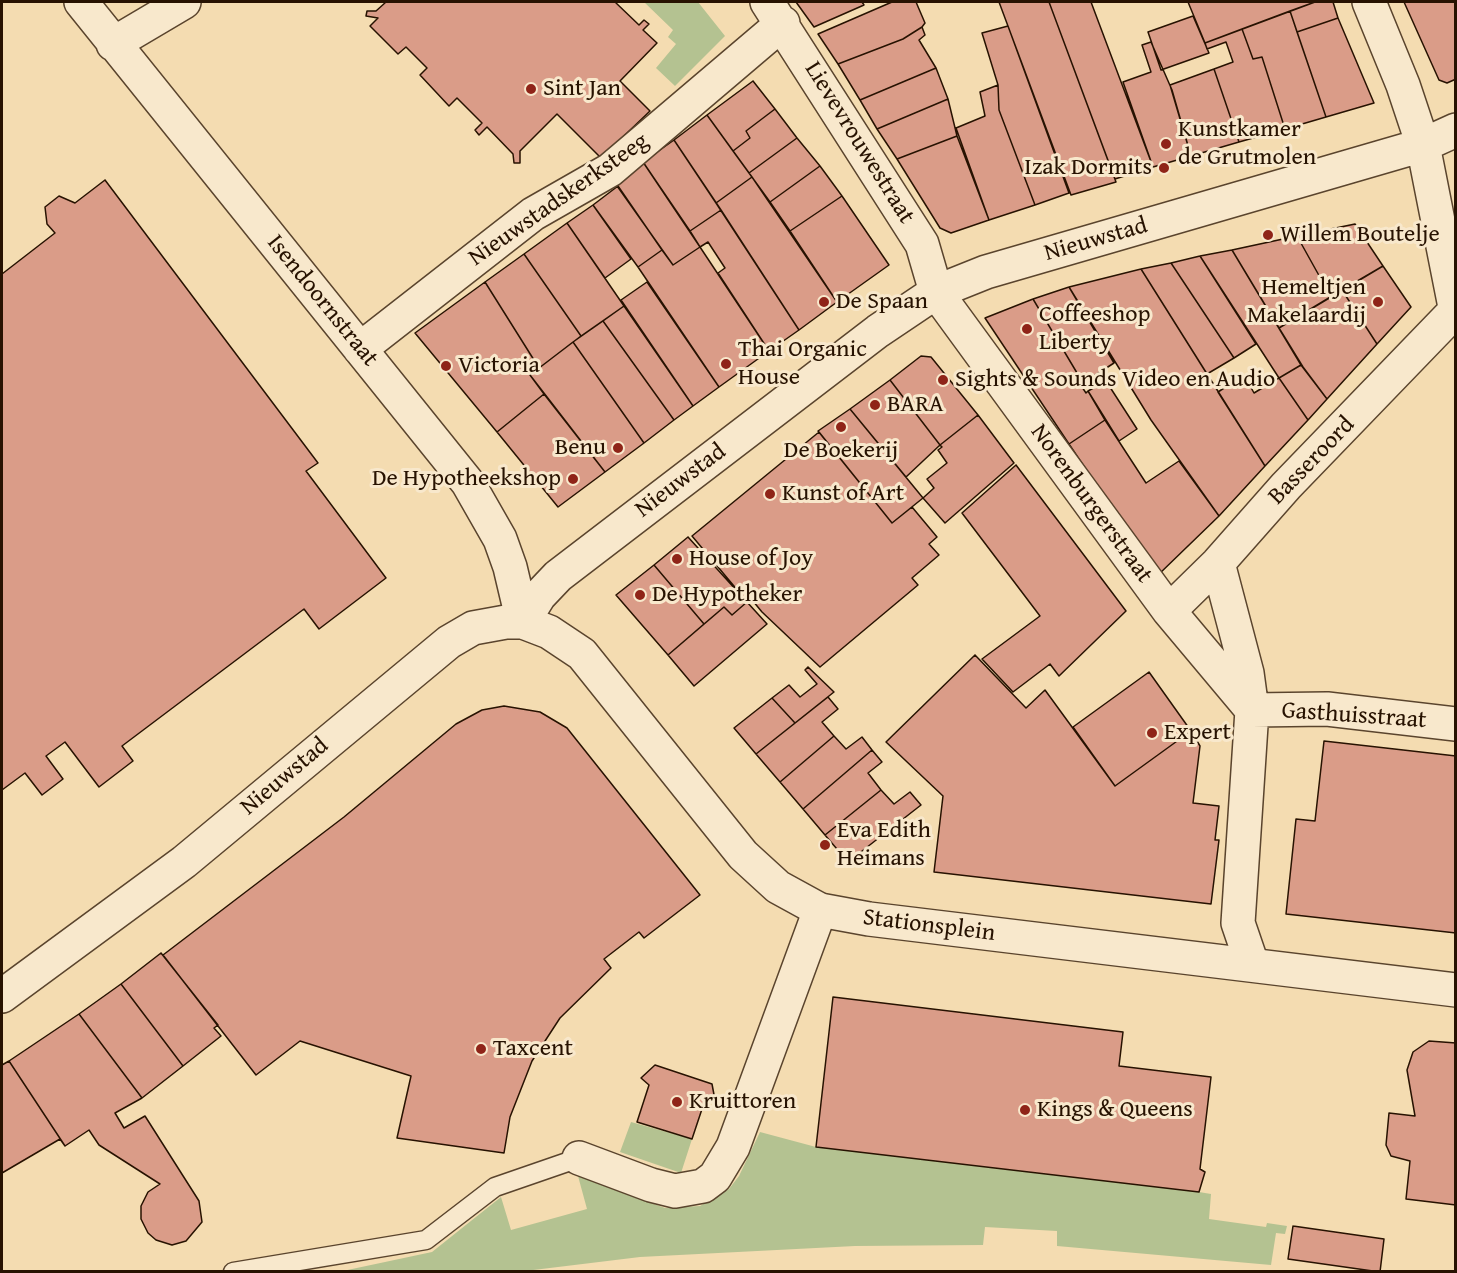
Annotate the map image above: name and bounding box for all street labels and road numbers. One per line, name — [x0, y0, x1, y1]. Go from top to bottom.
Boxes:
street label: Lievevrouwestraat — [798, 57, 920, 229]
street label: Nieuwstadskerksteeg — [464, 127, 654, 273]
street label: Nieuwstad — [1041, 212, 1151, 268]
street label: Isendoornstraat — [260, 229, 384, 373]
street label: Basseroord — [1263, 411, 1361, 511]
street label: Norenburgerstraat — [1024, 419, 1158, 589]
street label: Nieuwstad — [630, 438, 732, 524]
street label: Gasthuisstraat — [1281, 697, 1427, 735]
street label: Nieuwstad — [235, 732, 335, 822]
street label: Stationsplein — [861, 904, 997, 948]

